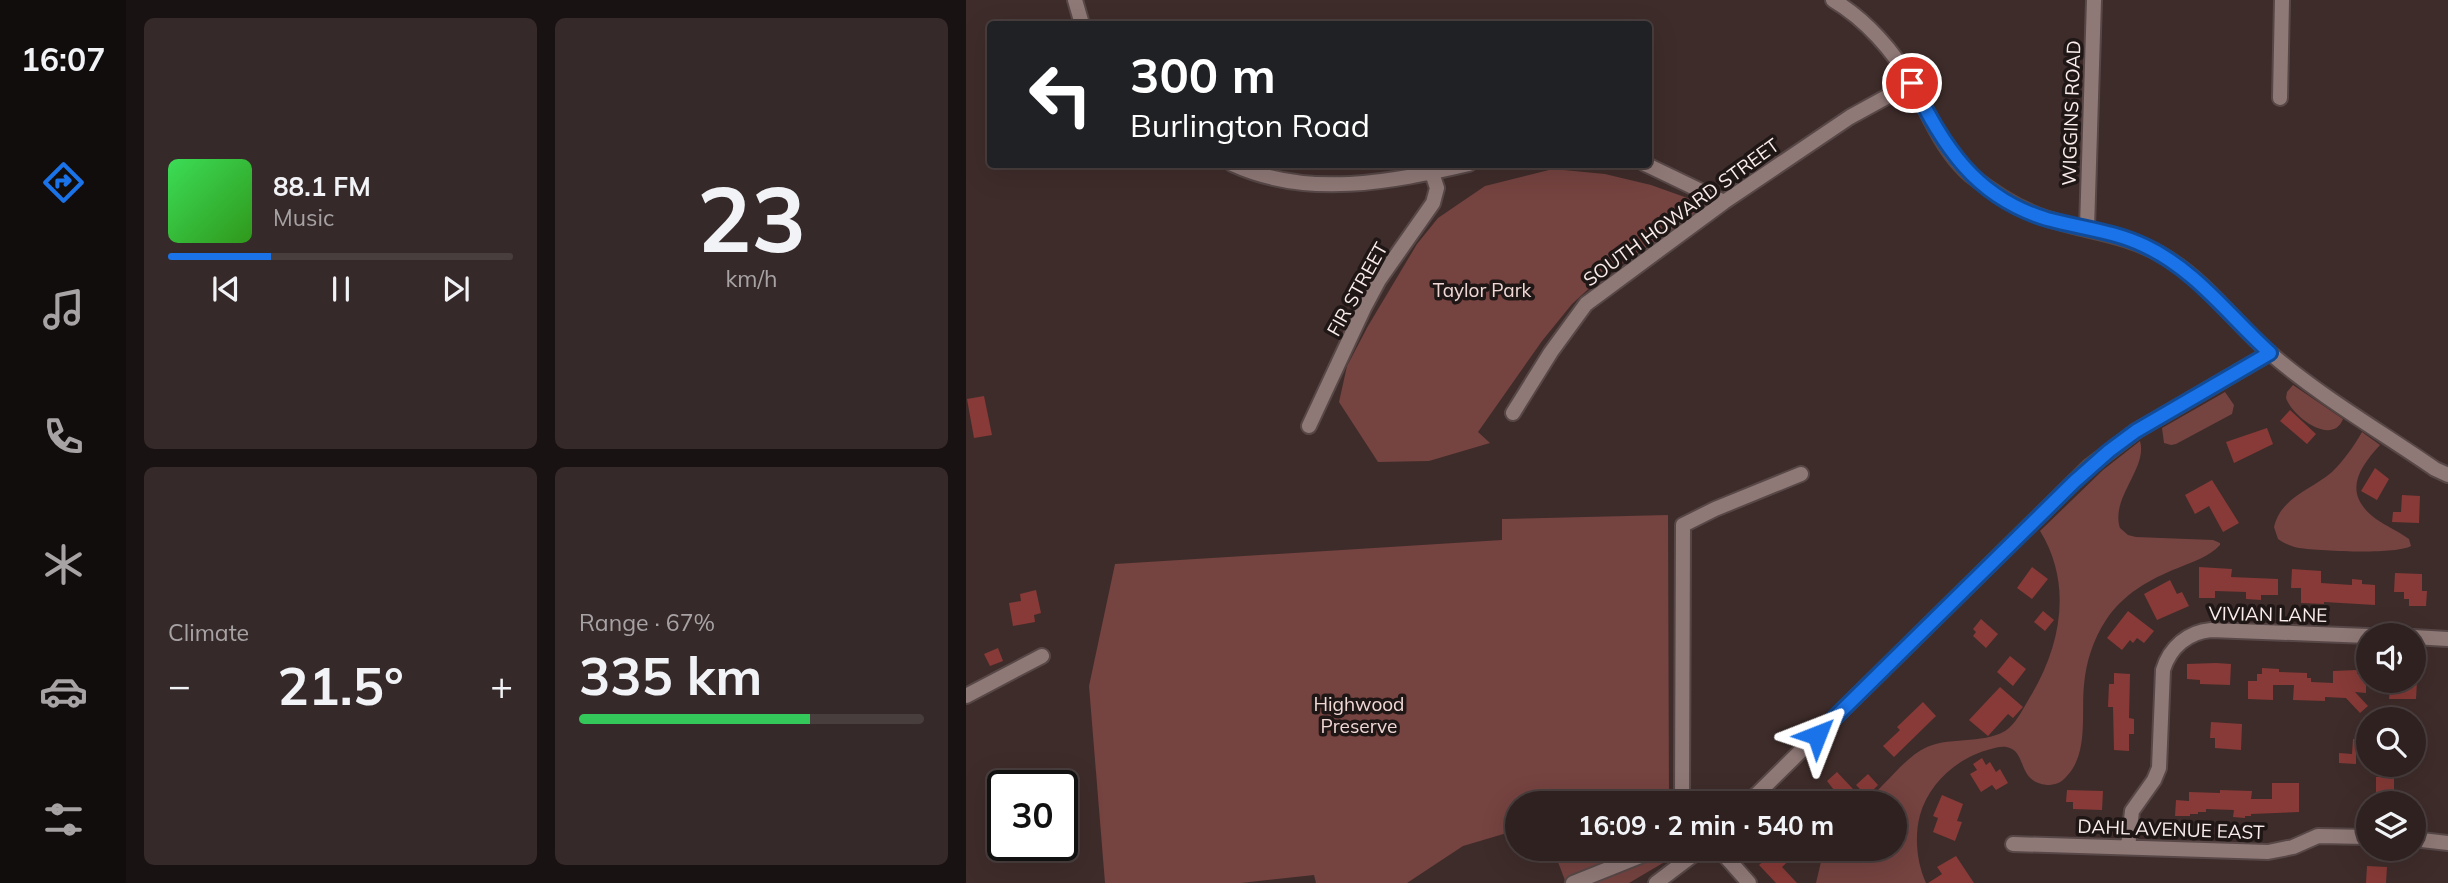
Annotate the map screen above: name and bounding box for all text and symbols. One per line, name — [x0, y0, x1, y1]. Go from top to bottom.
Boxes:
text: 16:07 — [21, 39, 105, 79]
street label: WIGGINS ROAD — [2056, 40, 2086, 186]
text: 300 m — [1130, 44, 1276, 105]
icon: left — [1015, 49, 1106, 140]
pin — [1882, 53, 1942, 113]
icon: arrive — [1893, 64, 1931, 102]
text: Burlington Road — [1130, 105, 1370, 145]
street label: SOUTH HOWARD STREET — [1578, 133, 1784, 291]
icon: directions — [39, 158, 88, 207]
text: 23 — [697, 161, 806, 275]
text: 88.1 FM — [273, 170, 371, 203]
text: Music — [273, 203, 334, 232]
street label: FIR STREET — [1321, 237, 1393, 340]
text: km/h — [725, 264, 778, 293]
icon: previous — [207, 270, 245, 308]
icon: pause — [322, 270, 360, 308]
icon: next — [437, 270, 475, 308]
park label: Taylor Park — [1433, 278, 1532, 302]
icon: music — [39, 285, 88, 334]
icon: phone — [39, 412, 88, 461]
icon: climate — [39, 540, 88, 589]
street label: VIVIAN LANE — [2208, 601, 2328, 627]
text: Range · 67% — [579, 608, 715, 637]
text: Climate — [168, 618, 249, 647]
map controls — [2356, 623, 2426, 861]
button: sound — [2356, 623, 2426, 693]
text: 335 km — [579, 643, 762, 708]
text: 21.5° — [277, 653, 404, 718]
text: − — [168, 661, 191, 709]
text: + — [490, 661, 513, 709]
icon: car — [39, 667, 88, 716]
park label: Highwood Preserve — [1313, 692, 1405, 738]
position arrow — [1780, 698, 1854, 772]
button: search — [2356, 707, 2426, 777]
speed limit sign: 30 — [987, 770, 1078, 861]
button: layers — [2356, 791, 2426, 861]
icon: filters — [39, 795, 88, 844]
text: 16:09 · 2 min · 540 m — [1578, 809, 1834, 842]
street label: DAHL AVENUE EAST — [2077, 814, 2265, 844]

